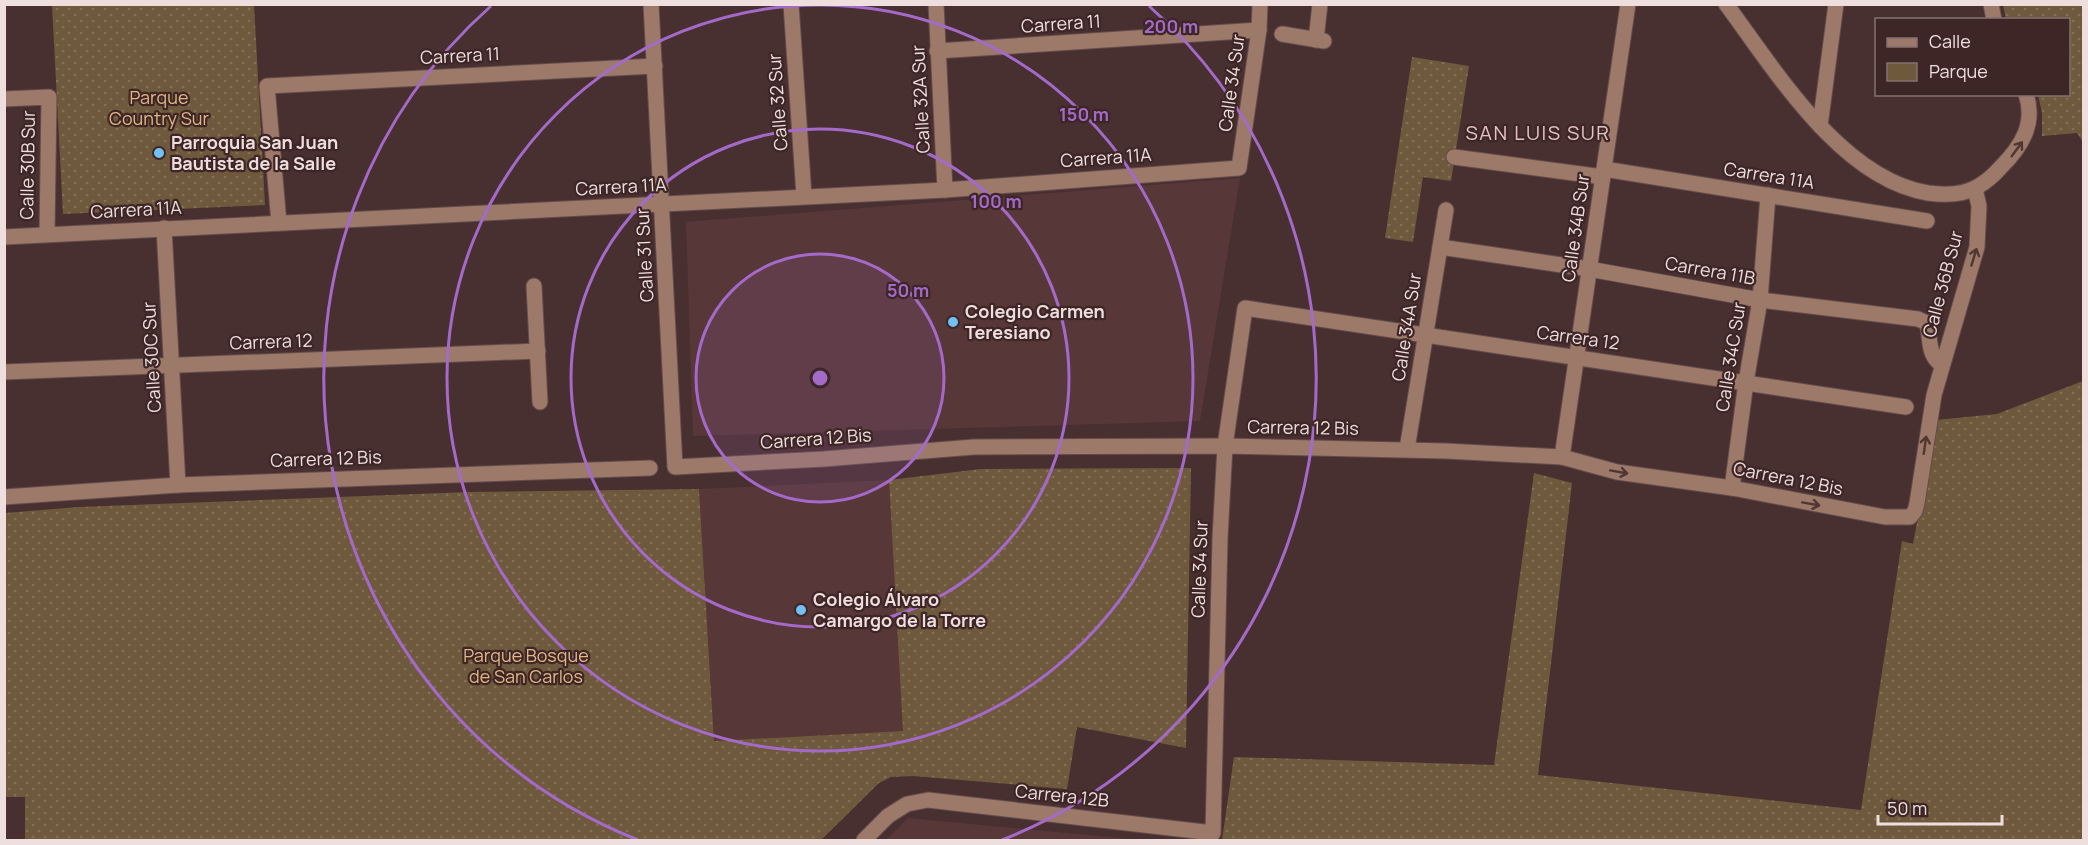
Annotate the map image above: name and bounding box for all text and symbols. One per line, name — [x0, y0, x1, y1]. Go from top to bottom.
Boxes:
street label: Carrera 11 — [1020, 8, 1102, 38]
text: 200 m — [1144, 14, 1198, 38]
legend — [1875, 18, 2070, 96]
text: Calle — [1929, 29, 1971, 53]
street label: Calle 34 Sur — [1212, 32, 1250, 133]
street label: Carrera 11 — [419, 41, 501, 69]
street label: Calle 32A Sur — [905, 44, 935, 154]
street label: Calle 32 Sur — [762, 52, 792, 152]
text: Parque — [1929, 59, 1988, 83]
park label: Parque Country Sur — [109, 85, 209, 130]
text: 150 m — [1059, 102, 1109, 126]
street label: Calle 30B Sur — [14, 110, 40, 220]
district label: SAN LUIS SUR — [1466, 119, 1610, 146]
place label: Parroquia San Juan Bautista de la Salle — [171, 130, 338, 175]
street label: Carrera 11A — [1060, 142, 1153, 172]
one-way arrow — [2011, 142, 2023, 158]
marker: Parroquia San Juan Bautista de la Salle — [152, 146, 166, 160]
street label: Carrera 11A — [1722, 156, 1817, 194]
street label: Carrera 11A — [575, 172, 668, 200]
street label: Calle 34B Sur — [1556, 172, 1595, 283]
text: 100 m — [970, 189, 1022, 213]
street label: Carrera 11A — [90, 195, 183, 223]
street label: Calle 31 Sur — [630, 207, 658, 303]
street label: Calle 36B Sur — [1916, 227, 1968, 340]
one-way arrow — [1969, 248, 1980, 267]
street label: Carrera 11B — [1663, 250, 1757, 290]
street label: Calle 34A Sur — [1386, 270, 1427, 383]
text: 50 m — [887, 278, 929, 302]
place label: Colegio Carmen Teresiano — [965, 299, 1105, 344]
street label: Calle 30C Sur — [136, 300, 166, 413]
street label: Calle 34C Sur — [1709, 300, 1751, 413]
marker: Colegio Carmen Teresiano — [946, 315, 960, 329]
street label: Carrera 12 — [1535, 319, 1621, 355]
street label: Carrera 12 — [229, 328, 313, 354]
centre of rings — [810, 368, 830, 388]
street label: Carrera 12 Bis — [1247, 414, 1359, 440]
street label: Carrera 12 Bis — [759, 422, 872, 454]
one-way arrow — [1920, 436, 1931, 456]
street label: Carrera 12 Bis — [270, 444, 382, 472]
street label: Carrera 12 Bis — [1731, 456, 1845, 500]
one-way arrow — [1608, 466, 1628, 477]
one-way arrow — [1801, 498, 1820, 509]
street label: Calle 34 Sur — [1185, 519, 1213, 618]
place label: Colegio Álvaro Camargo de la Torre — [813, 587, 986, 632]
marker: Colegio Álvaro Camargo de la Torre — [794, 603, 808, 617]
park label: Parque Bosque de San Carlos — [463, 643, 589, 688]
street label: Carrera 12B — [1014, 778, 1110, 812]
scale bar — [1878, 788, 2002, 826]
text: 50 m — [1887, 796, 1927, 820]

